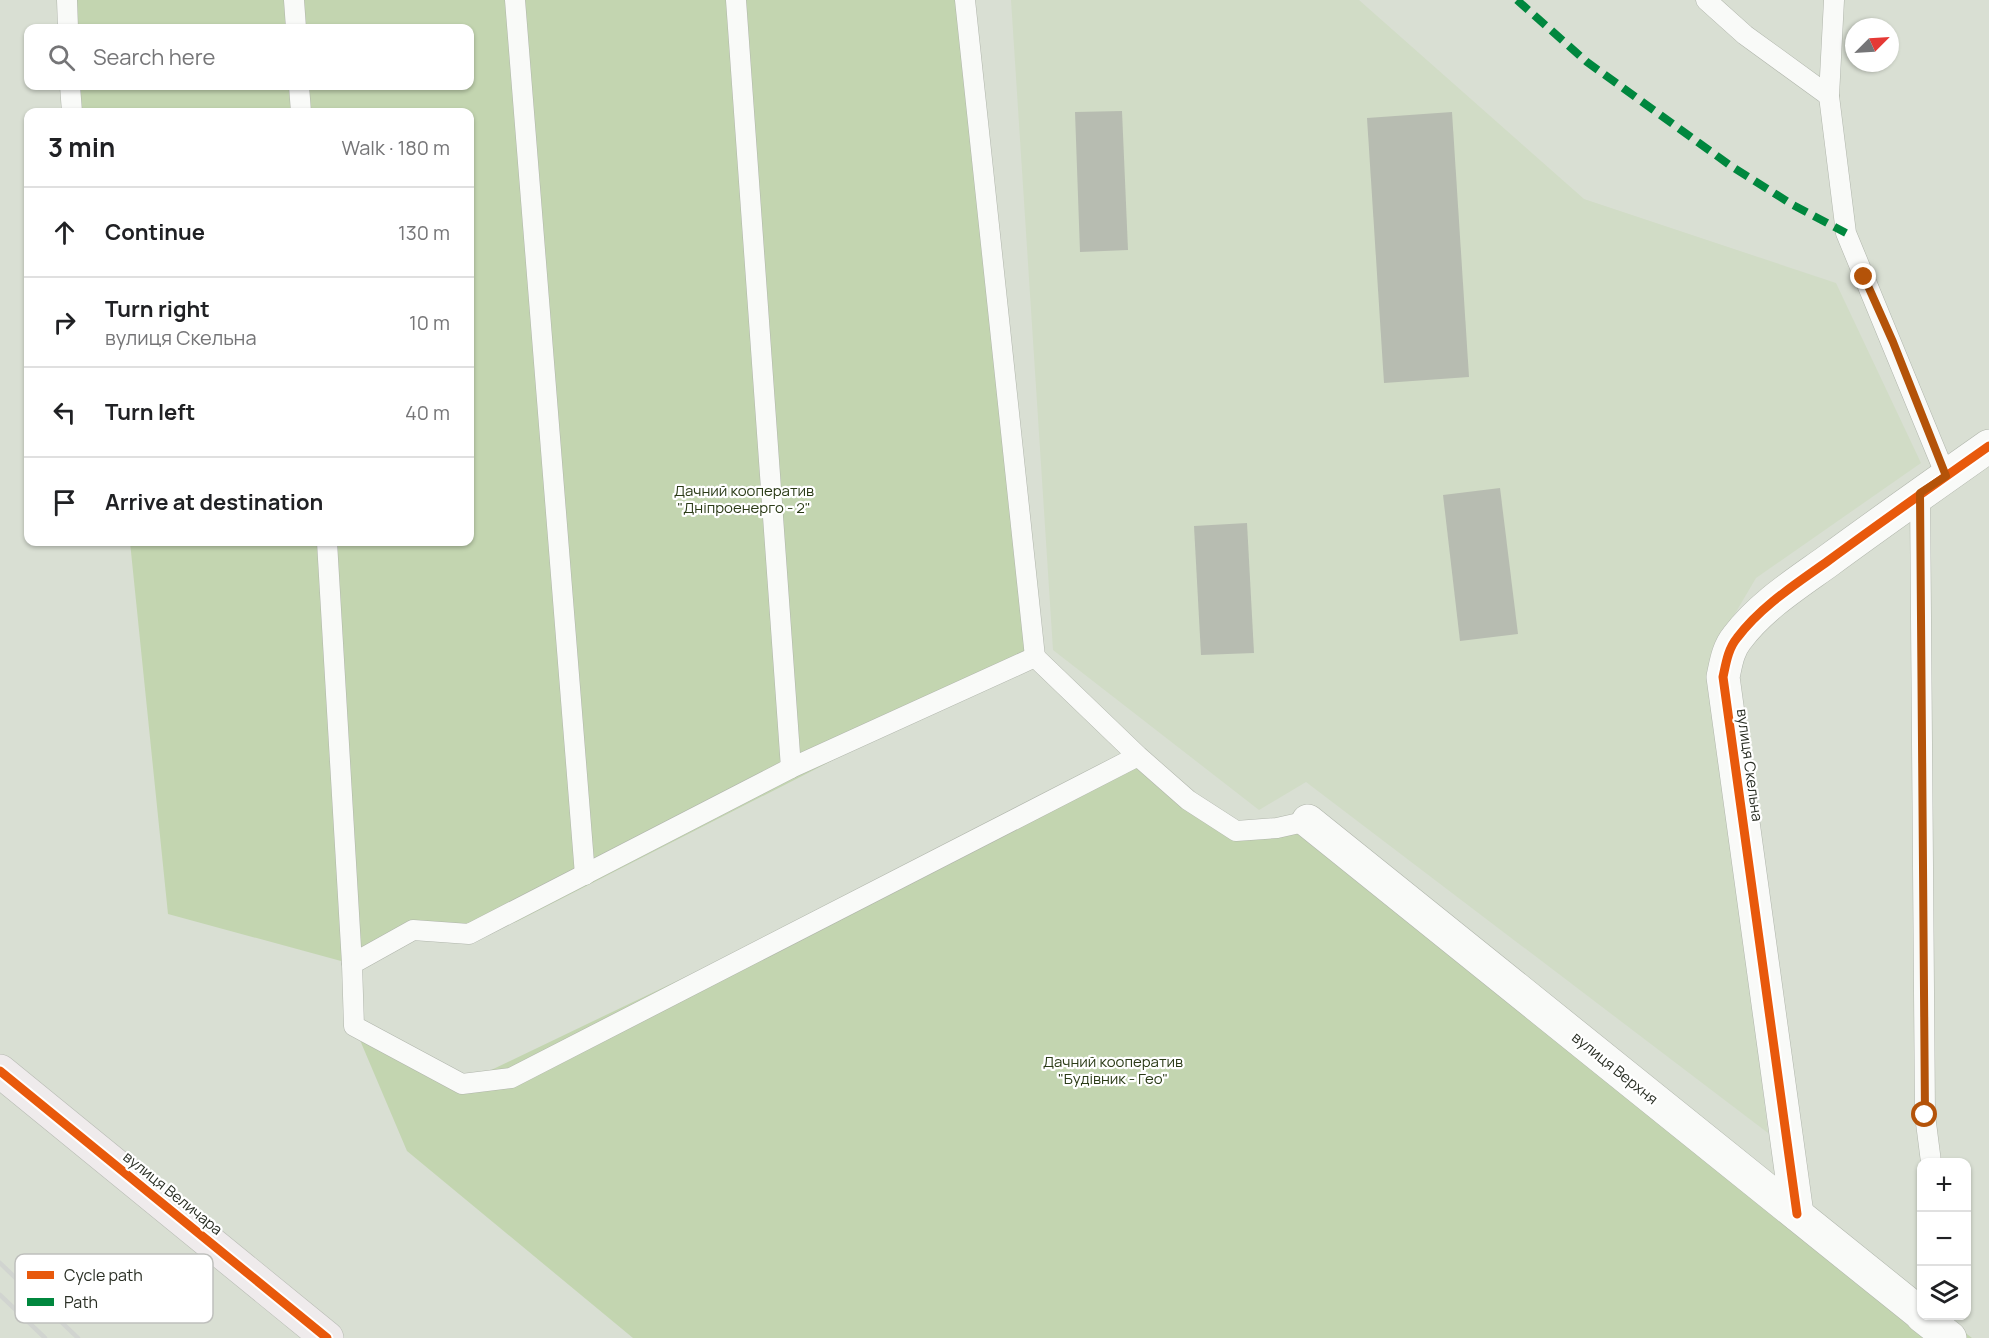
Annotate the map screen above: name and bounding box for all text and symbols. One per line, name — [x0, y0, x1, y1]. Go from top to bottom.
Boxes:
north arrow — [1845, 18, 1899, 72]
search box — [24, 24, 474, 90]
icon: search — [45, 41, 78, 74]
text: Search here — [93, 42, 215, 72]
text: 3 min — [48, 129, 115, 165]
text: Walk · 180 m — [341, 134, 450, 161]
icon: ahead — [48, 216, 81, 249]
text: Continue — [105, 217, 205, 247]
text: 130 m — [398, 219, 450, 246]
route end — [1850, 263, 1876, 289]
text: Turn right — [105, 294, 210, 324]
icon: right — [48, 306, 81, 339]
text: 10 m — [409, 309, 450, 336]
text: вулиця Скельна — [105, 324, 257, 351]
icon: left — [48, 396, 81, 429]
text: Turn left — [105, 397, 195, 427]
text: 40 m — [405, 399, 450, 426]
park label: Дачний кооператив "Дніпроенерго - 2" — [674, 480, 814, 518]
icon: arrive — [48, 486, 81, 519]
text: Arrive at destination — [105, 487, 323, 517]
street label: вулиця Скельна — [1732, 707, 1768, 823]
street label: вулиця Верхня — [1568, 1027, 1662, 1109]
park label: Дачний кооператив "Будівник - Гео" — [1043, 1051, 1183, 1089]
route start — [1911, 1101, 1937, 1127]
street label: вулиця Величара — [119, 1146, 227, 1240]
map controls — [1917, 1158, 1971, 1320]
button: + — [1917, 1158, 1971, 1212]
button: − — [1917, 1212, 1971, 1266]
legend — [15, 1254, 213, 1323]
text: Cycle path — [64, 1264, 143, 1286]
button: layers — [1917, 1266, 1971, 1320]
text: Path — [64, 1291, 98, 1313]

